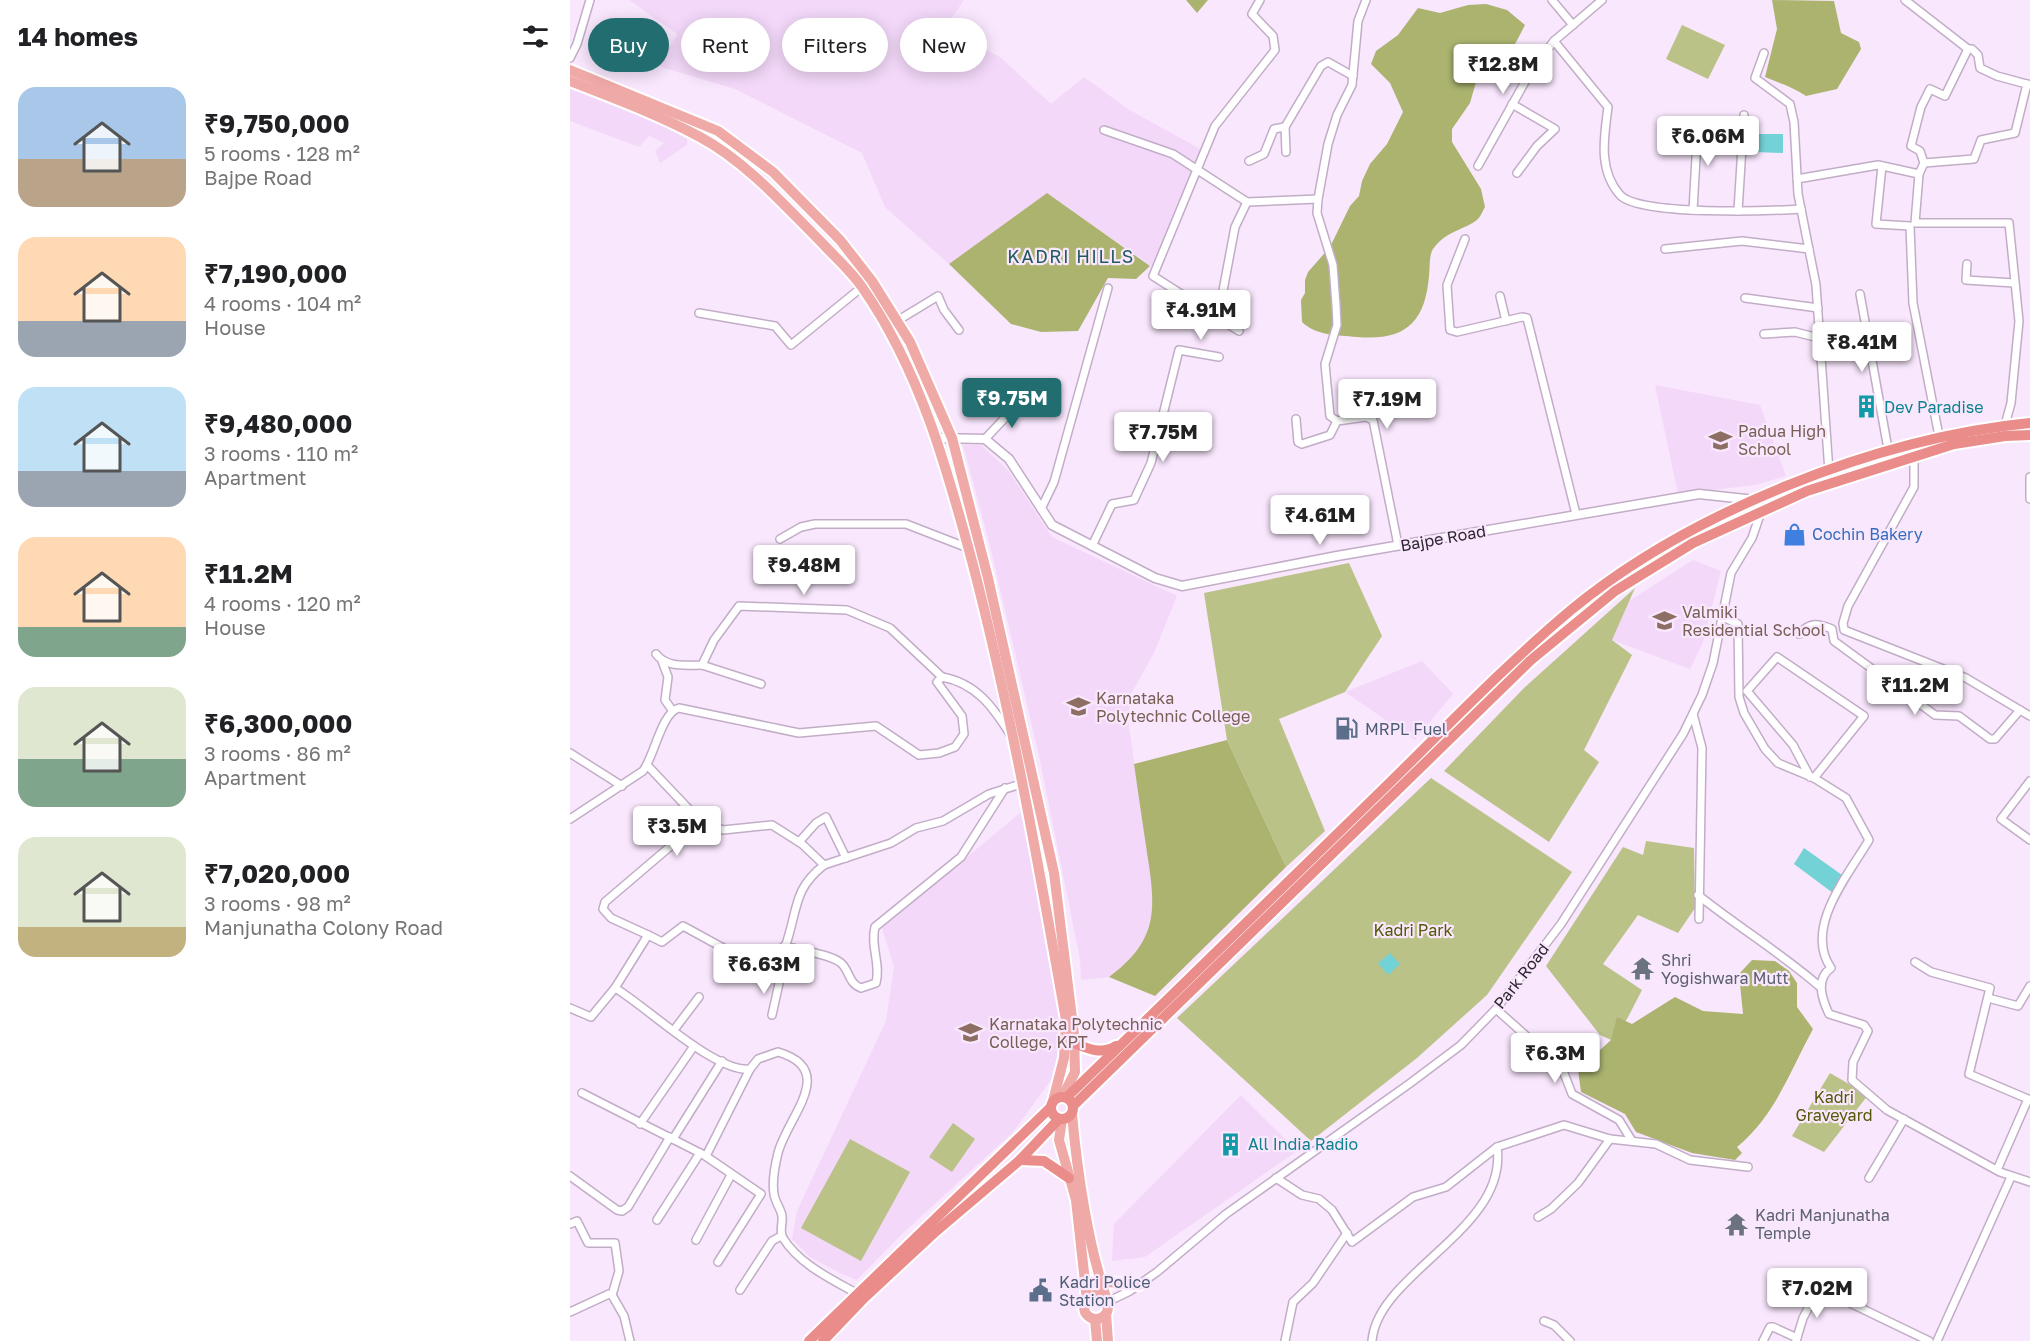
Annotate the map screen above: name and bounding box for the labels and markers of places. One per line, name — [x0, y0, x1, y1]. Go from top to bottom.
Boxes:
pin: ₹12.8M — [1454, 44, 1552, 95]
pin: ₹6.06M — [1659, 116, 1757, 167]
pin: ₹4.91M — [1152, 290, 1250, 341]
pin: ₹8.41M — [1813, 322, 1911, 373]
pin: ₹9.75M — [963, 378, 1061, 429]
pin: ₹7.19M — [1338, 379, 1436, 430]
building icon: Dev Paradise — [1853, 394, 1879, 420]
place label: Dev Paradise — [1884, 397, 1984, 417]
pin: ₹7.75M — [1114, 412, 1212, 463]
place label: Padua High School — [1738, 421, 1826, 459]
school or university icon: Padua High School — [1707, 427, 1733, 453]
pin: ₹4.61M — [1271, 495, 1369, 546]
shop icon: Cochin Bakery — [1781, 521, 1807, 547]
place label: Cochin Bakery — [1812, 524, 1923, 544]
pin: ₹9.48M — [755, 545, 853, 596]
place label: Valmiki Residential School — [1682, 602, 1826, 640]
school or university icon: Valmiki Residential School — [1651, 608, 1677, 634]
pin: ₹11.2M — [1866, 665, 1964, 716]
place label: Karnataka Polytechnic College — [1096, 688, 1250, 726]
school or university icon: Karnataka Polytechnic College — [1065, 694, 1091, 720]
fuel station icon: MRPL Fuel — [1334, 716, 1360, 742]
place label: MRPL Fuel — [1365, 719, 1447, 739]
pin: ₹3.5M — [635, 806, 719, 857]
pin: ₹6.63M — [715, 944, 813, 995]
place label: Shri Yogishwara Mutt — [1661, 950, 1789, 988]
temple icon: Shri Yogishwara Mutt — [1630, 956, 1656, 982]
place label: Karnataka Polytechnic College, KPT — [989, 1014, 1163, 1052]
school or university icon: Karnataka Polytechnic College, KPT — [958, 1020, 984, 1046]
pin: ₹6.3M — [1513, 1033, 1597, 1084]
building icon: All India Radio — [1217, 1131, 1243, 1157]
place label: All India Radio — [1248, 1134, 1358, 1154]
place label: Kadri Manjunatha Temple — [1755, 1205, 1890, 1243]
temple icon: Kadri Manjunatha Temple — [1724, 1211, 1750, 1237]
pin: ₹7.02M — [1768, 1268, 1866, 1319]
place label: Kadri Police Station — [1059, 1272, 1151, 1310]
public building icon: Kadri Police Station — [1028, 1278, 1054, 1304]

